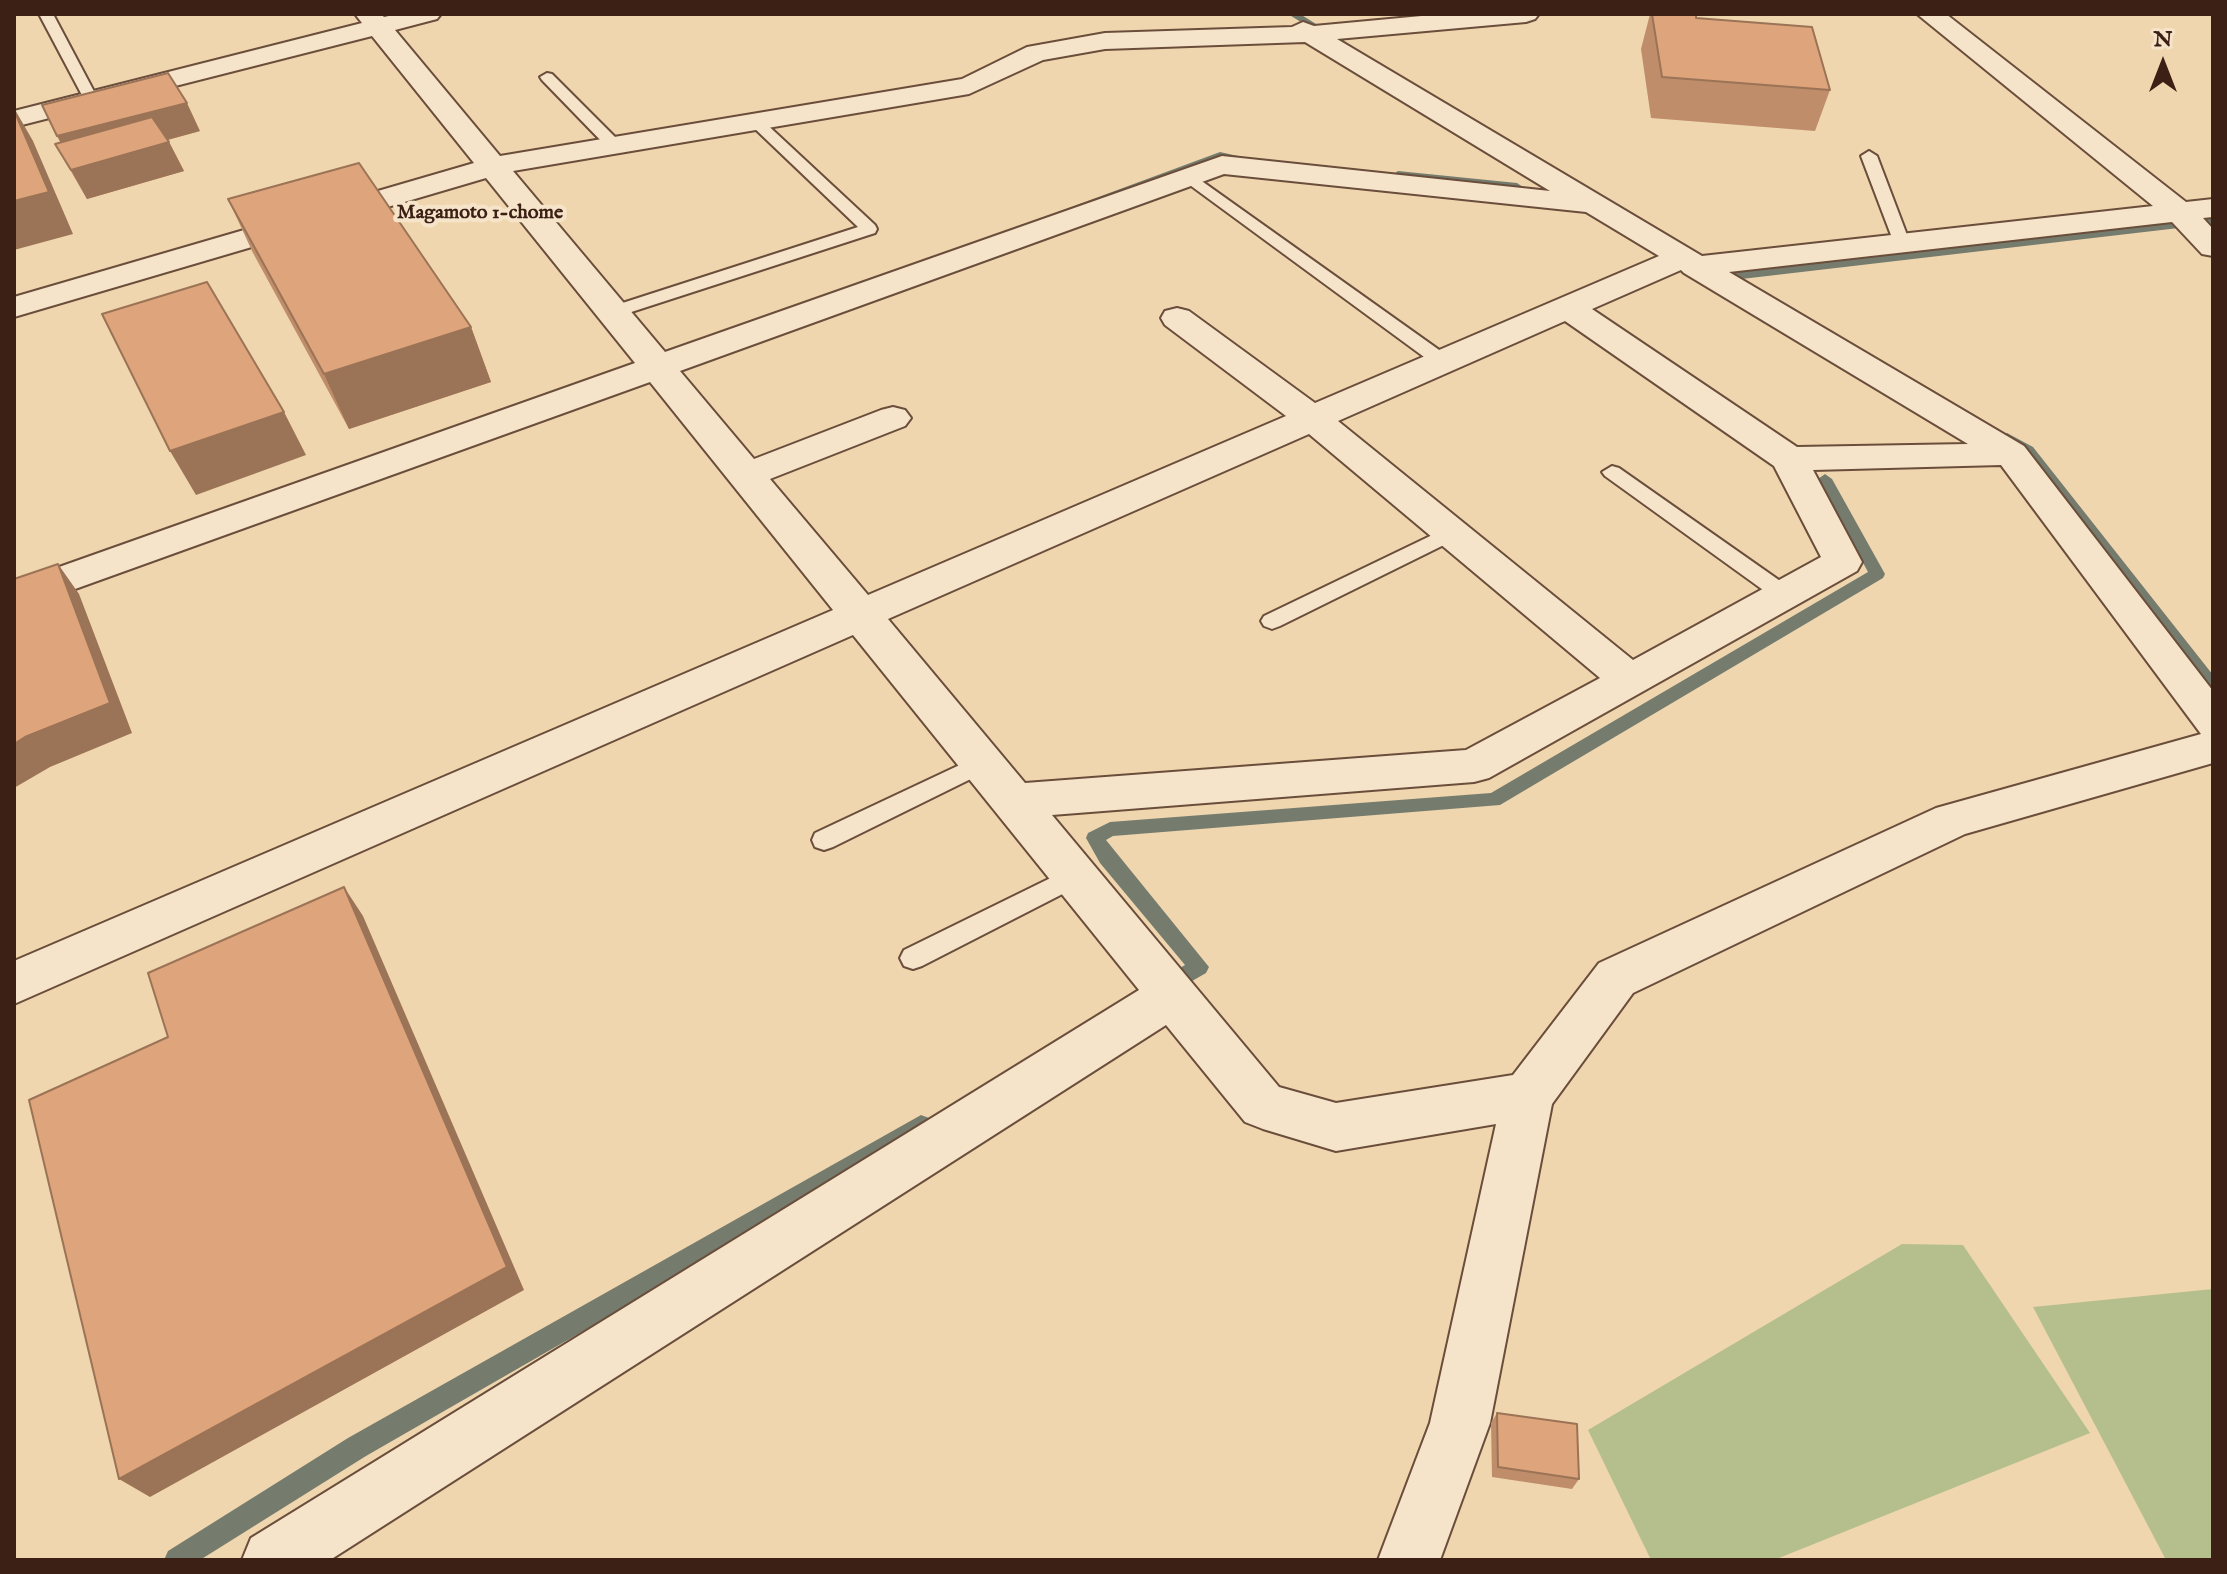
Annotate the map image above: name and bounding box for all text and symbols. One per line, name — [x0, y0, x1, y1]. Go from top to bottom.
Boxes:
north arrow — [2123, 24, 2203, 104]
text: N — [2153, 26, 2173, 54]
district label: Magamoto 1-chome — [397, 202, 563, 226]

